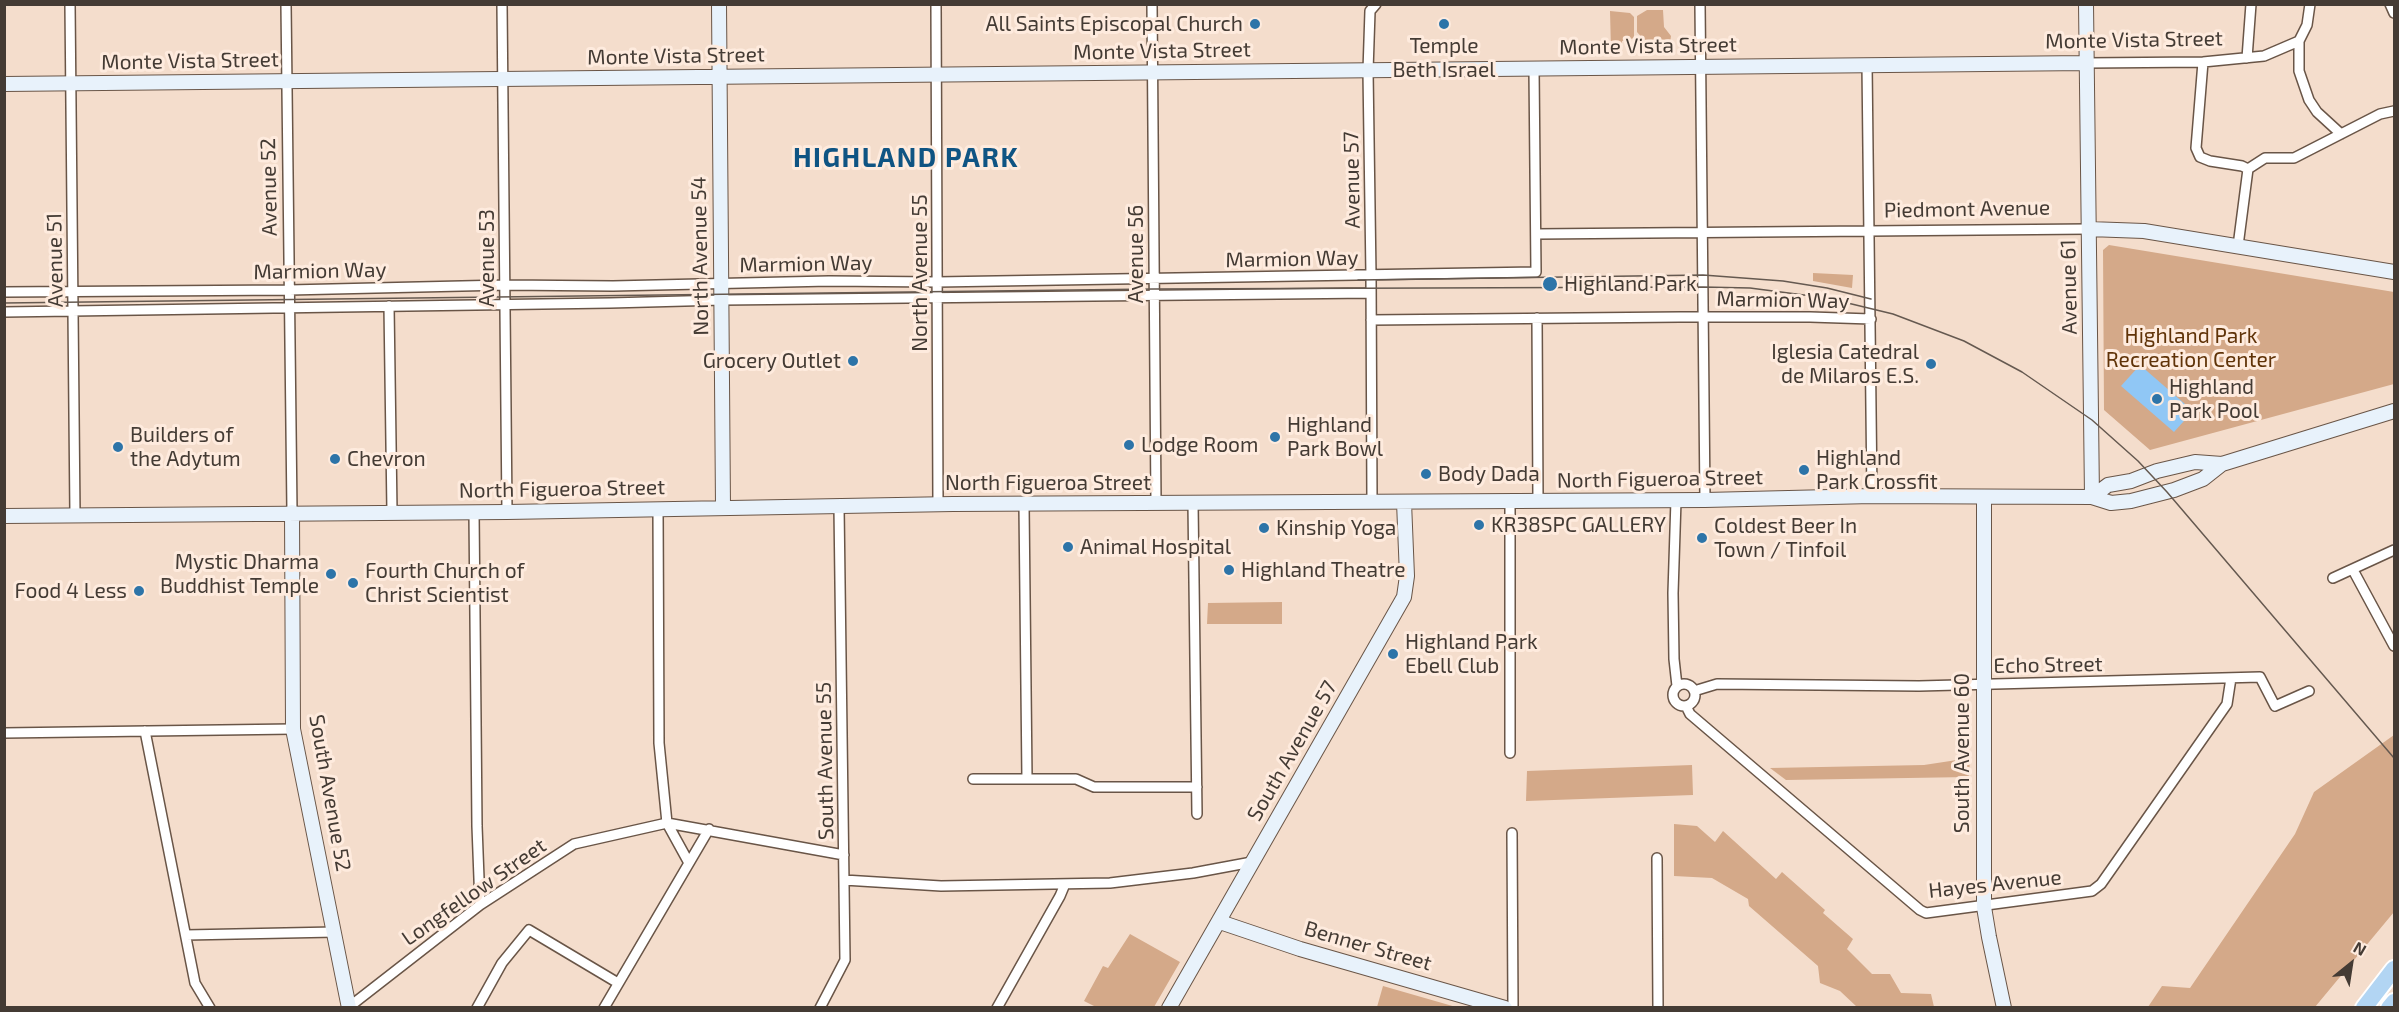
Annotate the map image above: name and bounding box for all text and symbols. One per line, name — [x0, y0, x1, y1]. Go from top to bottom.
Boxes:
place label: All Saints Episcopal Church — [985, 11, 1243, 37]
marker: All Saints Episcopal Church — [1248, 17, 1262, 31]
marker: Temple Beth Israel — [1437, 17, 1451, 31]
street label: Monte Vista Street — [2045, 26, 2223, 54]
street label: Monte Vista Street — [1559, 32, 1737, 60]
place label: Temple Beth Israel — [1393, 33, 1495, 83]
street label: Monte Vista Street — [1073, 37, 1251, 65]
street label: Monte Vista Street — [587, 42, 765, 70]
street label: Monte Vista Street — [101, 47, 279, 75]
street label: Avenue 57 — [1339, 131, 1365, 229]
street label: Avenue 52 — [256, 138, 282, 236]
district label: HIGHLAND PARK — [793, 142, 1019, 174]
street label: North Avenue 54 — [686, 176, 714, 336]
street label: North Avenue 55 — [907, 194, 933, 352]
street label: Piedmont Avenue — [1884, 195, 2050, 223]
street label: Avenue 56 — [1123, 205, 1149, 303]
street label: Avenue 53 — [474, 209, 500, 307]
street label: Avenue 51 — [42, 212, 68, 308]
street label: Avenue 61 — [2056, 239, 2082, 335]
street label: Marmion Way — [1225, 245, 1359, 273]
street label: Marmion Way — [739, 250, 873, 278]
street label: Marmion Way — [253, 257, 387, 285]
place label: Highland Park — [1564, 271, 1697, 297]
marker: Highland Park — [1541, 275, 1559, 293]
street label: Marmion Way — [1716, 286, 1850, 314]
park label: Highland Park Recreation Center — [2106, 323, 2276, 373]
place label: Iglesia Catedral de Milaros E.S. — [1771, 339, 1919, 389]
place label: Grocery Outlet — [703, 348, 841, 374]
marker: Grocery Outlet — [846, 354, 860, 368]
marker: Iglesia Catedral de Milaros E.S. — [1924, 357, 1938, 371]
place label: Highland Park Pool — [2169, 374, 2259, 424]
marker: Highland Park Pool — [2150, 392, 2164, 406]
place label: Highland Park Bowl — [1287, 412, 1383, 462]
place label: Builders of the Adytum — [130, 422, 241, 472]
marker: Highland Park Bowl — [1268, 430, 1282, 444]
place label: Lodge Room — [1141, 432, 1258, 458]
marker: Lodge Room — [1122, 438, 1136, 452]
marker: Builders of the Adytum — [111, 440, 125, 454]
place label: Highland Park Crossfit — [1816, 445, 1938, 495]
place label: Chevron — [347, 446, 426, 472]
marker: Chevron — [328, 452, 342, 466]
place label: Body Dada — [1438, 461, 1540, 487]
marker: Highland Park Crossfit — [1797, 463, 1811, 477]
street label: North Figueroa Street — [1557, 465, 1763, 493]
marker: Body Dada — [1419, 467, 1433, 481]
street label: North Figueroa Street — [945, 470, 1151, 496]
street label: North Figueroa Street — [459, 475, 665, 503]
place label: KR38SPC GALLERY — [1491, 512, 1666, 538]
place label: Coldest Beer In Town / Tinfoil — [1714, 513, 1857, 563]
place label: Kinship Yoga — [1276, 515, 1396, 541]
marker: KR38SPC GALLERY — [1472, 518, 1486, 532]
marker: Kinship Yoga — [1257, 521, 1271, 535]
marker: Coldest Beer In Town / Tinfoil — [1695, 531, 1709, 545]
place label: Animal Hospital — [1080, 534, 1231, 560]
marker: Animal Hospital — [1061, 540, 1075, 554]
place label: Mystic Dharma Buddhist Temple — [160, 549, 319, 599]
place label: Highland Theatre — [1241, 557, 1405, 583]
place label: Fourth Church of Christ Scientist — [365, 558, 525, 608]
marker: Highland Theatre — [1222, 563, 1236, 577]
marker: Mystic Dharma Buddhist Temple — [324, 567, 338, 581]
marker: Fourth Church of Christ Scientist — [346, 576, 360, 590]
place label: Food 4 Less — [14, 578, 127, 604]
marker: Food 4 Less — [132, 584, 146, 598]
place label: Highland Park Ebell Club — [1405, 629, 1538, 679]
marker: Highland Park Ebell Club — [1386, 647, 1400, 661]
street label: Echo Street — [1993, 651, 2103, 679]
street label: South Avenue 60 — [1949, 673, 1975, 833]
street label: South Avenue 57 — [1242, 676, 1342, 826]
street label: South Avenue 55 — [811, 682, 839, 840]
street label: South Avenue 52 — [304, 713, 356, 873]
street label: Longfellow Street — [397, 833, 551, 951]
street label: Hayes Avenue — [1927, 864, 2063, 904]
street label: Benner Street — [1301, 916, 1435, 976]
north arrow — [2321, 934, 2381, 994]
text: N — [2350, 937, 2370, 959]

